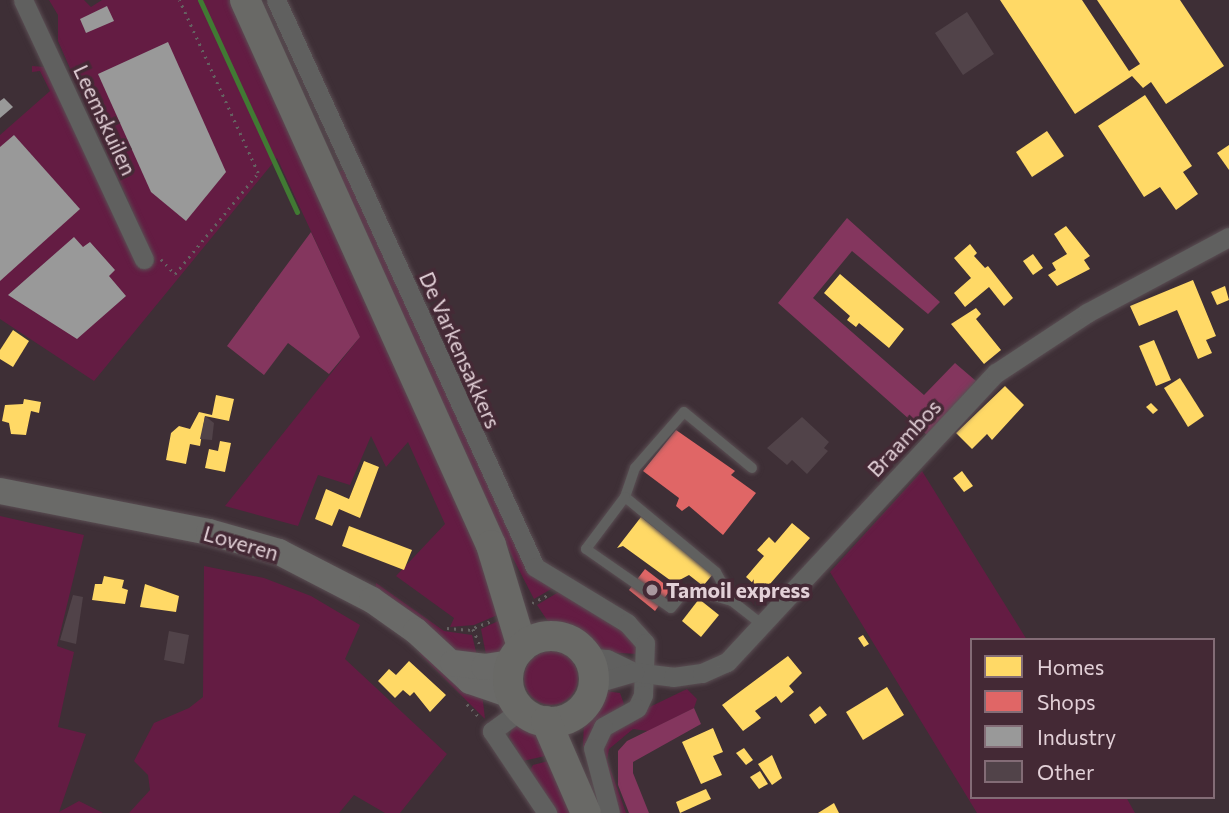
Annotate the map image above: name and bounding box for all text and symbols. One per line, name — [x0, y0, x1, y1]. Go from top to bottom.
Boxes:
street label: Leemskuilen — [68, 61, 142, 179]
street label: De Varkensakkers — [414, 268, 506, 432]
street label: Braambos — [862, 394, 946, 482]
street label: Loveren — [201, 520, 281, 566]
place label: Tamoil express — [666, 577, 810, 603]
marker: Tamoil express — [644, 582, 660, 598]
legend — [970, 638, 1215, 799]
text: Homes — [1037, 654, 1104, 679]
text: Shops — [1037, 689, 1096, 714]
text: Industry — [1037, 724, 1116, 749]
text: Other — [1037, 759, 1094, 784]

